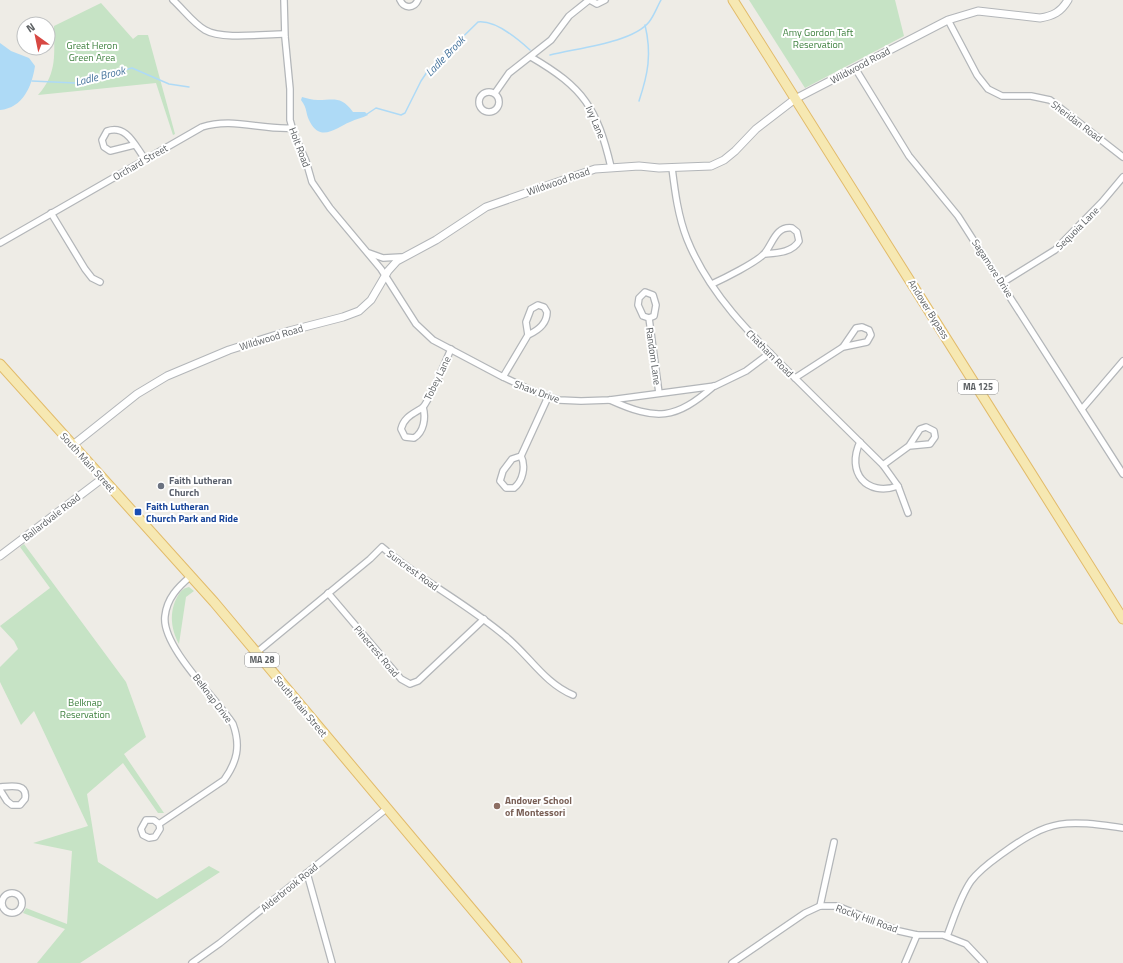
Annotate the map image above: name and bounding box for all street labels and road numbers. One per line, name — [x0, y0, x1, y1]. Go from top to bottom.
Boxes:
street label: Wildwood Road — [828, 43, 893, 88]
street label: Sheridan Road — [1048, 97, 1106, 146]
street label: Ivy Lane — [582, 103, 609, 141]
street label: Holt Road — [285, 125, 314, 169]
street label: Orchard Street — [110, 140, 171, 184]
street label: Wildwood Road — [525, 164, 592, 199]
street label: Sequoia Lane — [1052, 203, 1102, 253]
street label: Sagamore Drive — [968, 236, 1017, 300]
street label: Andover Bypass — [904, 277, 953, 342]
street label: Wildwood Road — [237, 321, 305, 354]
street label: Random Lane — [642, 326, 665, 386]
street label: Chatham Road — [742, 326, 797, 381]
street label: Tobey Lane — [420, 354, 455, 403]
street label: Shaw Drive — [512, 376, 562, 407]
road number: MA 125 — [958, 380, 998, 394]
street label: South Main Street — [57, 429, 119, 496]
street label: Ballardvale Road — [19, 490, 84, 545]
street label: Suncrest Road — [384, 546, 442, 594]
street label: Pinecrest Road — [351, 622, 403, 680]
road number: MA 28 — [245, 653, 279, 667]
street label: Belknap Drive — [189, 671, 236, 726]
street label: South Main Street — [270, 672, 331, 741]
street label: Alderbrook Road — [257, 860, 321, 915]
street label: Rocky Hill Road — [834, 900, 900, 937]

